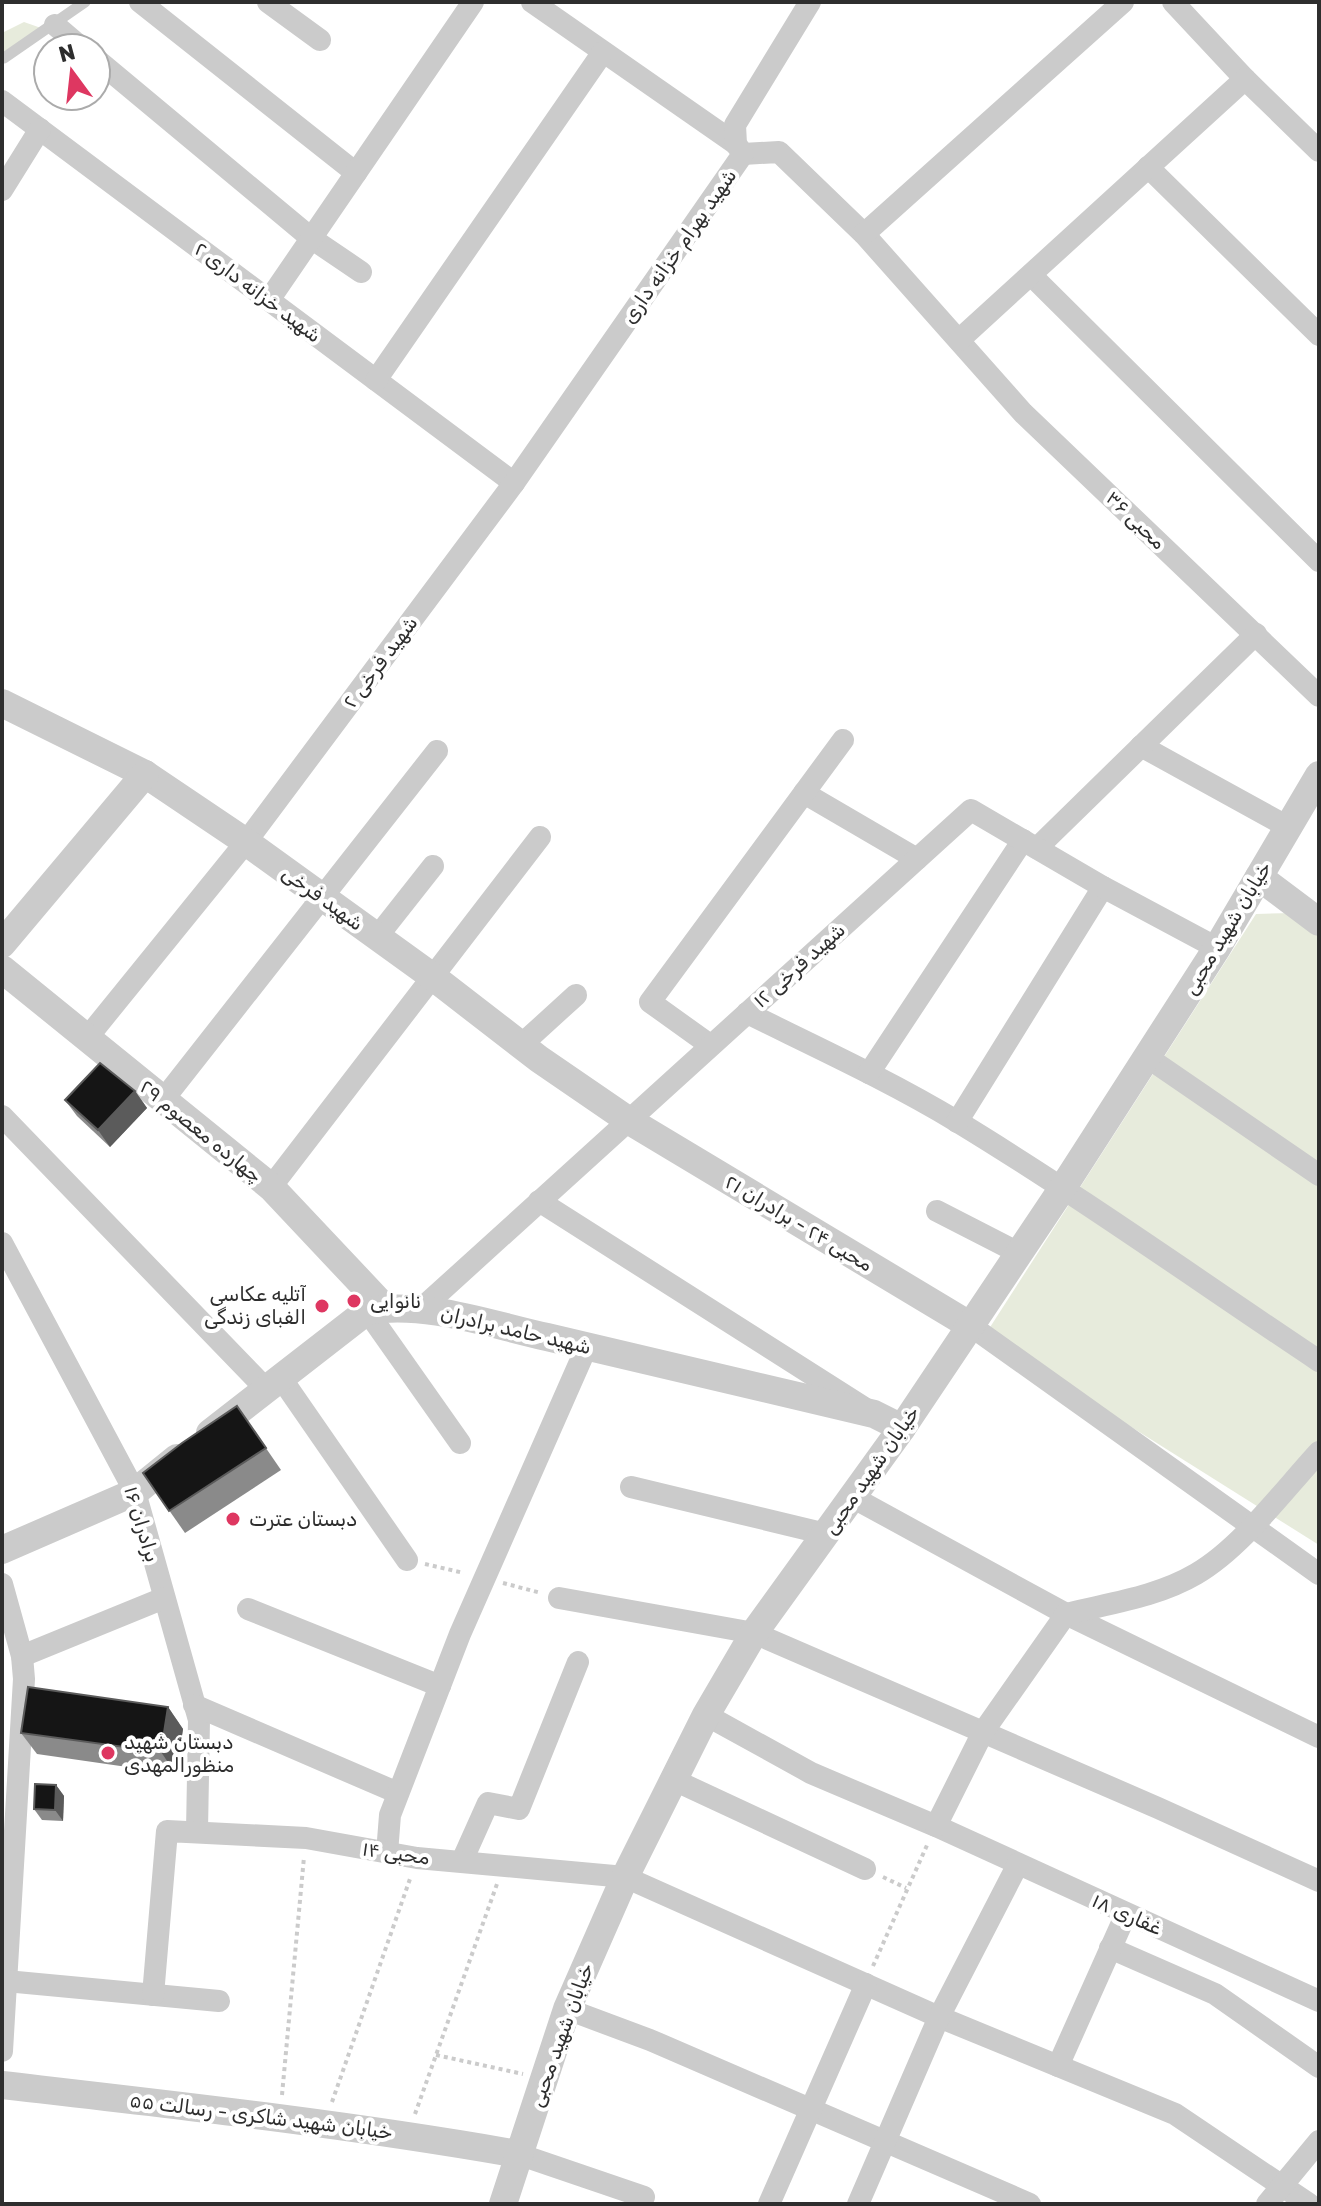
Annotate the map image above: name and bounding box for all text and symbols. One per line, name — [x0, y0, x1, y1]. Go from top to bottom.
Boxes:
north arrow — [32, 32, 112, 112]
text: N — [56, 38, 78, 68]
street label: شهید بهرام خزانه داری — [617, 164, 743, 329]
street label: شهید خزانه داری ۲ — [190, 236, 326, 348]
street label: محبی ۳۶ — [1101, 486, 1171, 554]
street label: شهید فرخی ۲ — [338, 611, 422, 713]
street label: خیابان شهید محبی — [1178, 857, 1276, 999]
street label: شهید فرخی — [278, 860, 368, 936]
street label: شهید فرخی ۱۲ — [748, 917, 850, 1013]
street label: چهارده معصوم ۲۹ — [134, 1074, 267, 1189]
street label: محبی ۲۴ - برادران ۲۱ — [721, 1169, 877, 1277]
place label: آتلیه عکاسی الفبای زندگی — [204, 1282, 306, 1329]
place label: نانوایی — [370, 1289, 421, 1313]
marker: نانوایی — [345, 1292, 363, 1310]
marker: آتلیه عکاسی الفبای زندگی — [313, 1297, 331, 1315]
street label: شهید حامد برادران — [438, 1301, 594, 1359]
street label: خیابان شهید محبی — [818, 1401, 924, 1539]
street label: برادران ۱۶ — [119, 1483, 165, 1565]
place label: دبستان عترت — [249, 1507, 357, 1531]
marker: دبستان عترت — [224, 1510, 242, 1528]
place label: دبستان شهید منظورالمهدی — [124, 1730, 234, 1777]
marker: دبستان شهید منظورالمهدی — [99, 1744, 117, 1762]
street label: محبی ۱۴ — [361, 1836, 431, 1870]
street label: غفاری ۱۸ — [1088, 1888, 1166, 1940]
street label: خیابان شهید محبی — [524, 1960, 598, 2110]
street label: خیابان شهید شاکری - رسالت ۵۵ — [128, 2088, 394, 2144]

